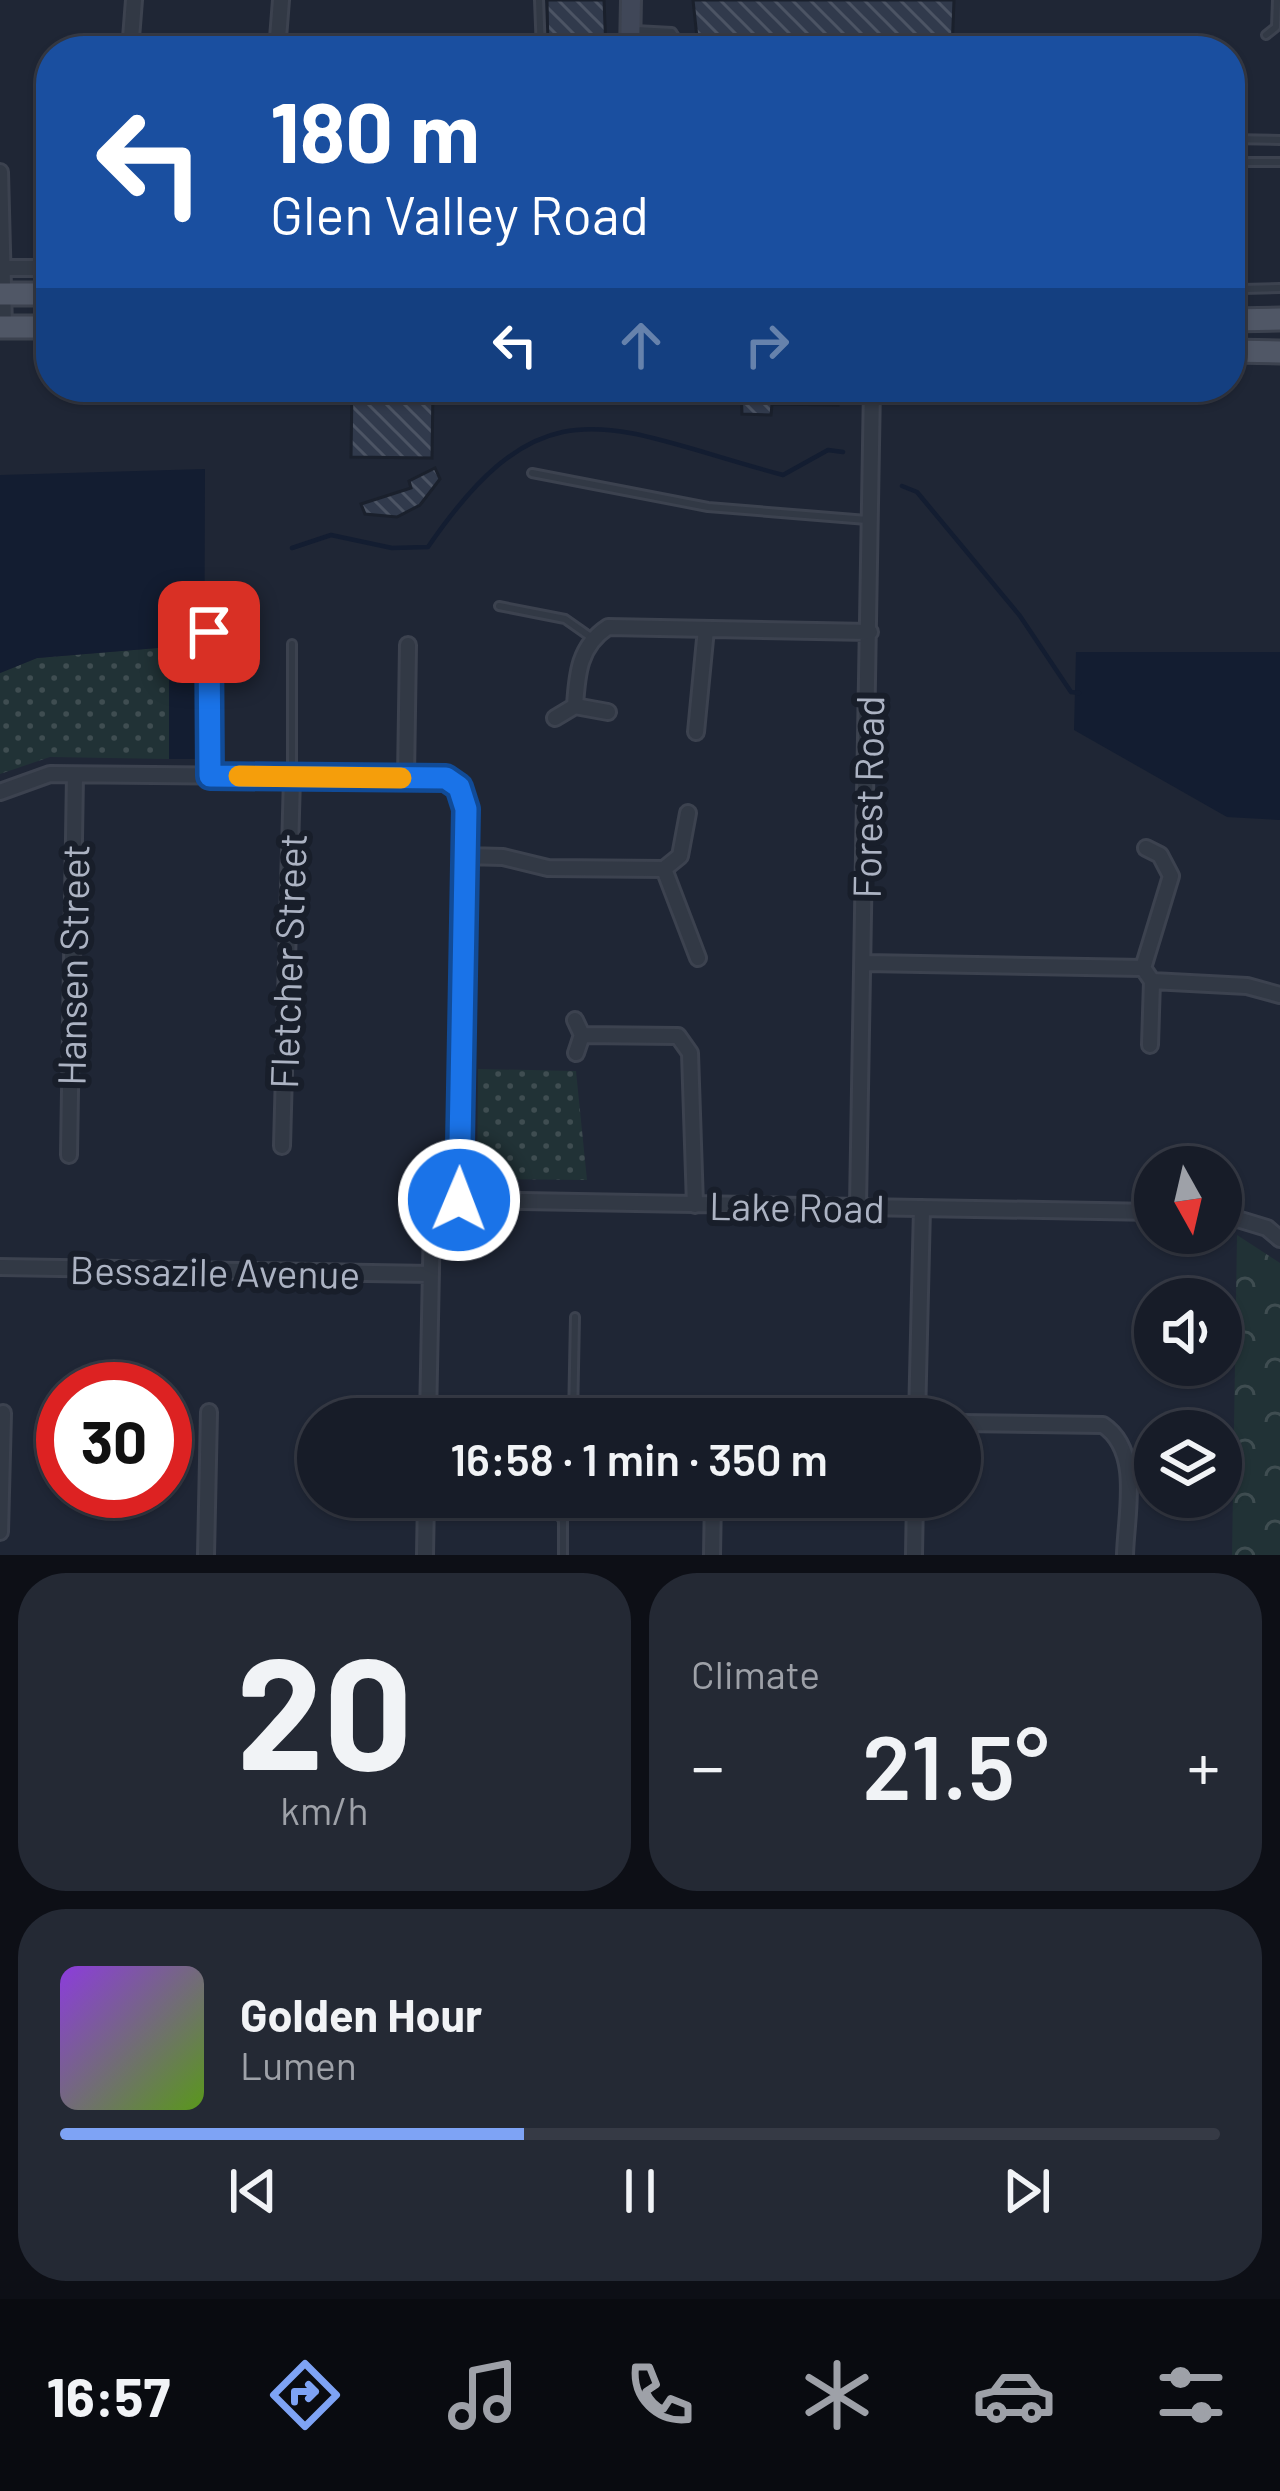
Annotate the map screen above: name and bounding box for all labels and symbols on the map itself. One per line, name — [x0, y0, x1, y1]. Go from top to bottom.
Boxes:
pin — [158, 581, 260, 683]
street label: Forest Road — [842, 695, 892, 899]
street label: Fletcher Street — [259, 832, 315, 1090]
street label: Hansen Street — [46, 844, 98, 1086]
position arrow — [396, 1137, 522, 1263]
north arrow — [1134, 1146, 1242, 1254]
street label: Lake Road — [709, 1181, 885, 1231]
street label: Bessazile Avenue — [69, 1245, 361, 1297]
speed limit sign: 30 — [36, 1362, 192, 1518]

